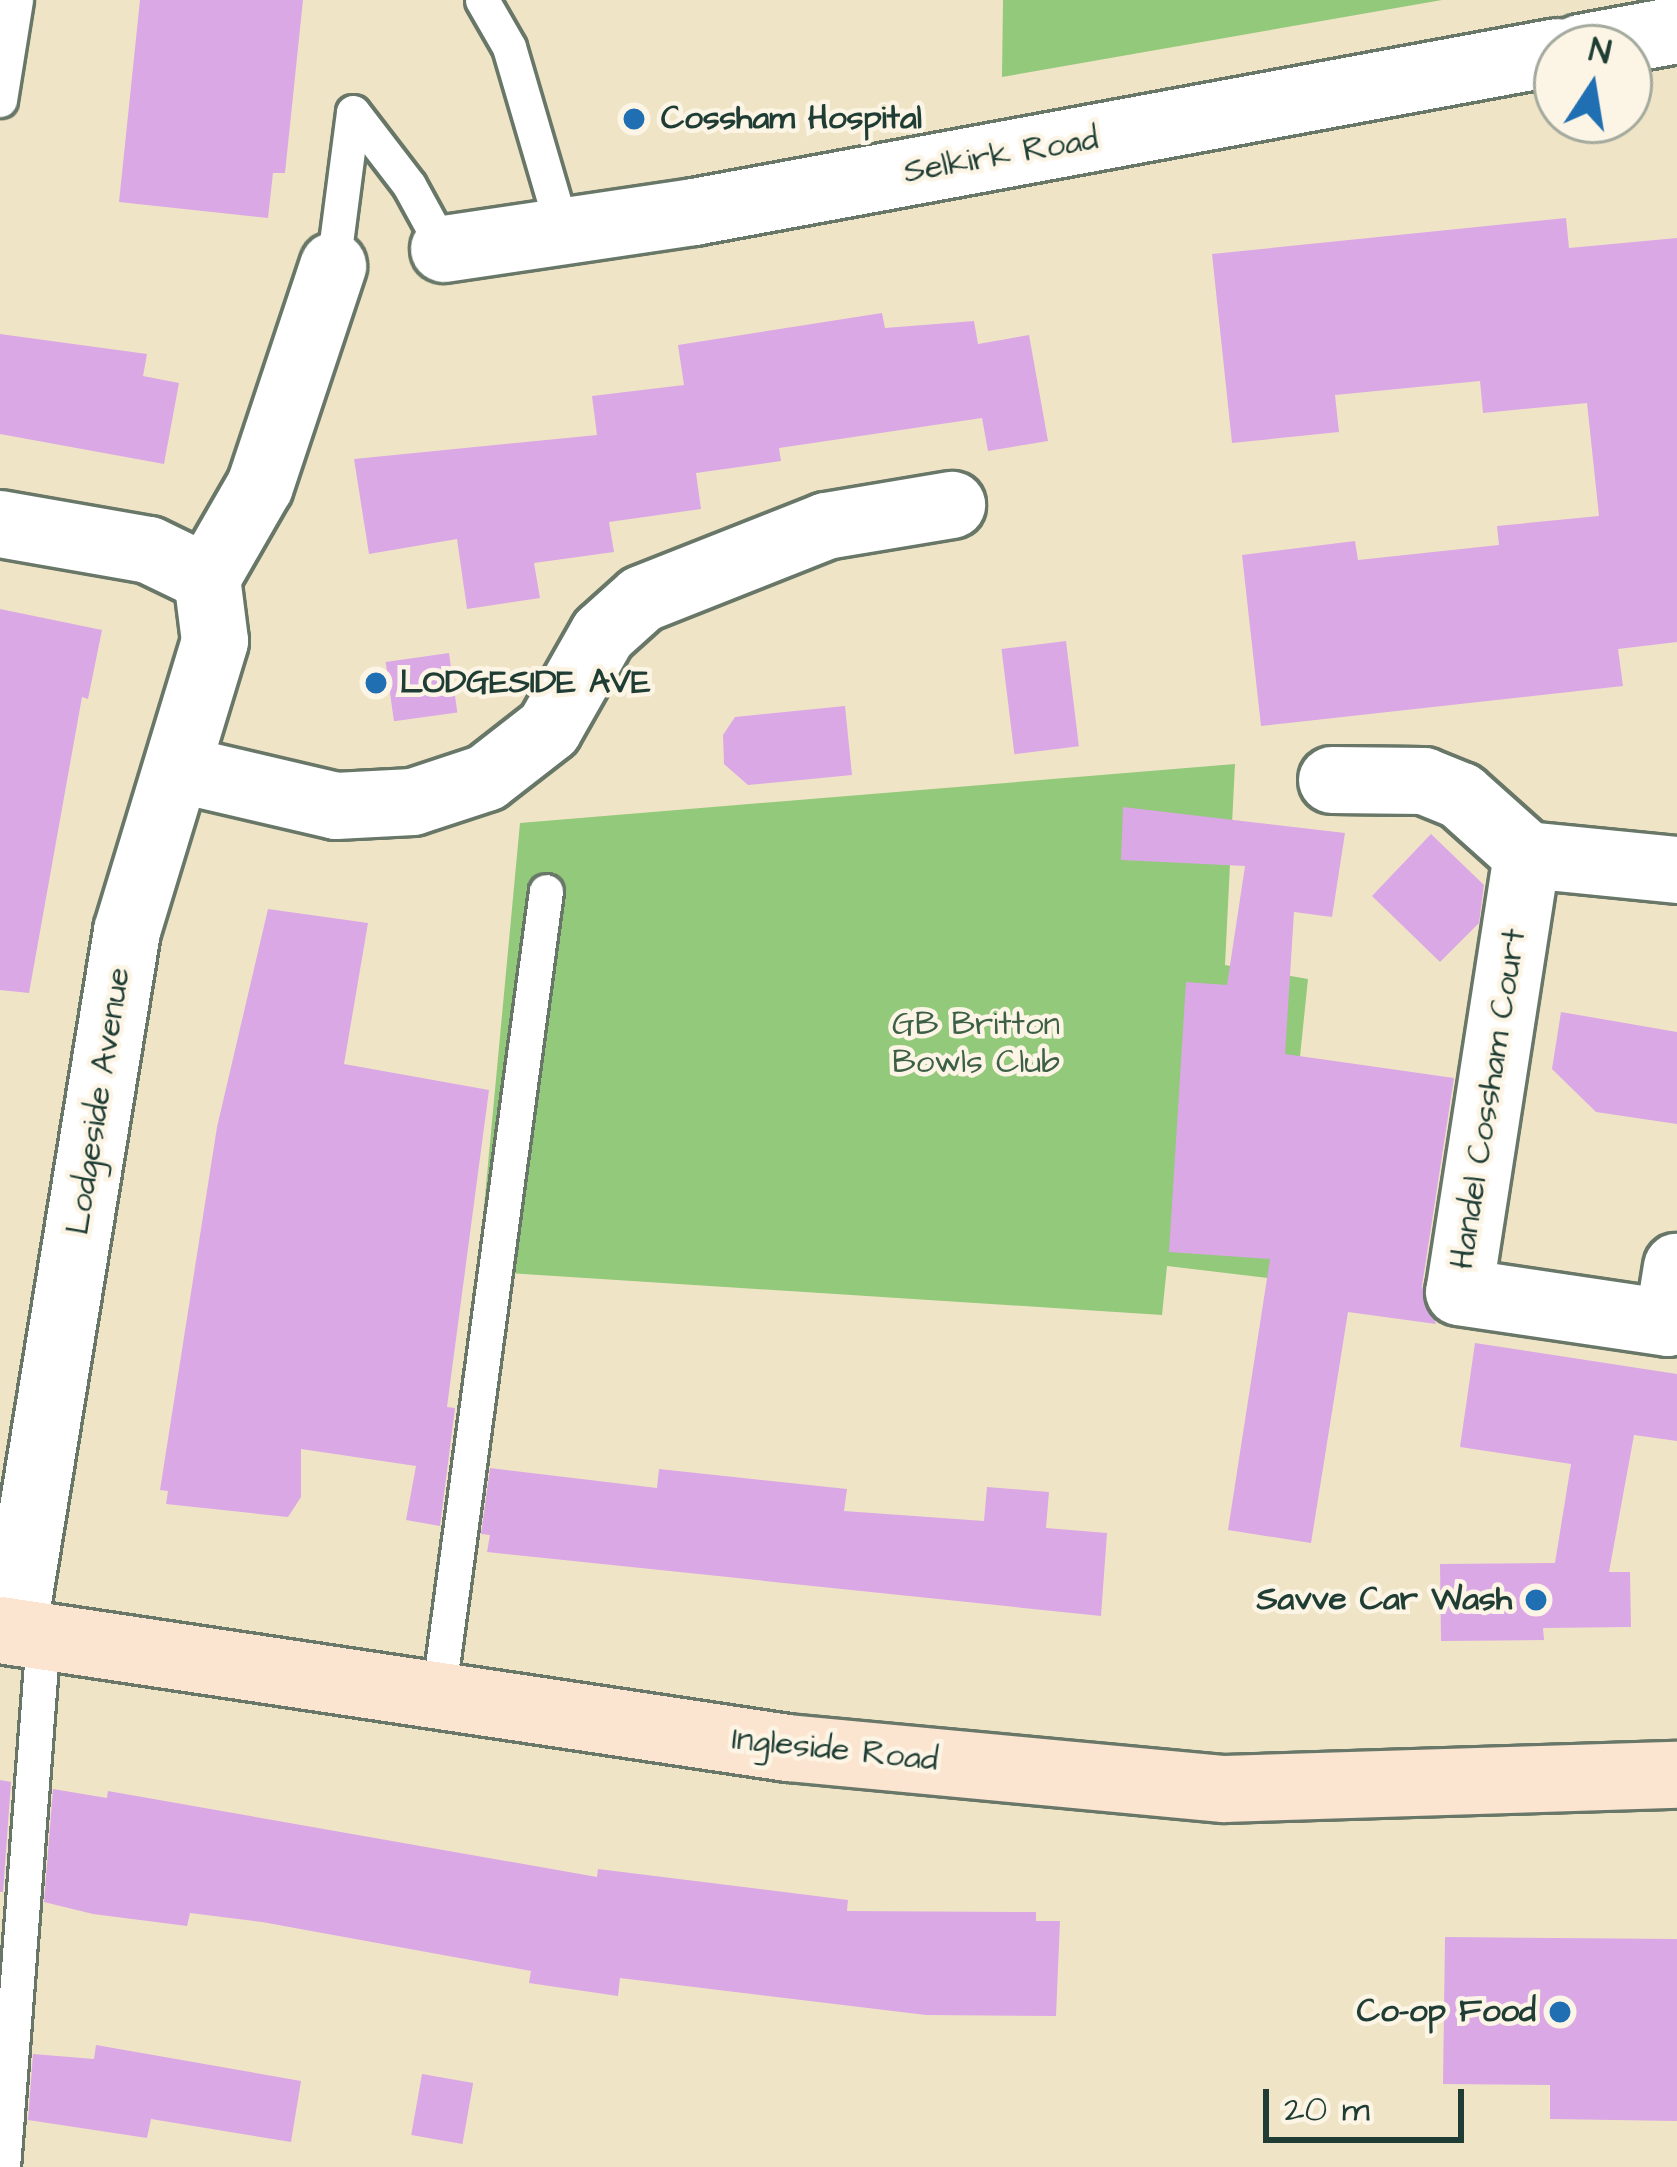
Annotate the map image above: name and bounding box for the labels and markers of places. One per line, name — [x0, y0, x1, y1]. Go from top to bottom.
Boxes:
place label: Cossham Hospital — [661, 99, 922, 139]
marker: Cossham Hospital — [618, 103, 650, 135]
place label: LODGESIDE AVE — [400, 663, 650, 703]
marker: LODGESIDE AVE — [363, 670, 389, 696]
place label: Savve Car Wash — [1256, 1580, 1512, 1620]
marker: Savve Car Wash — [1523, 1587, 1549, 1613]
place label: Co-op Food — [1357, 1992, 1536, 2032]
marker: Co-op Food — [1547, 1999, 1573, 2025]

